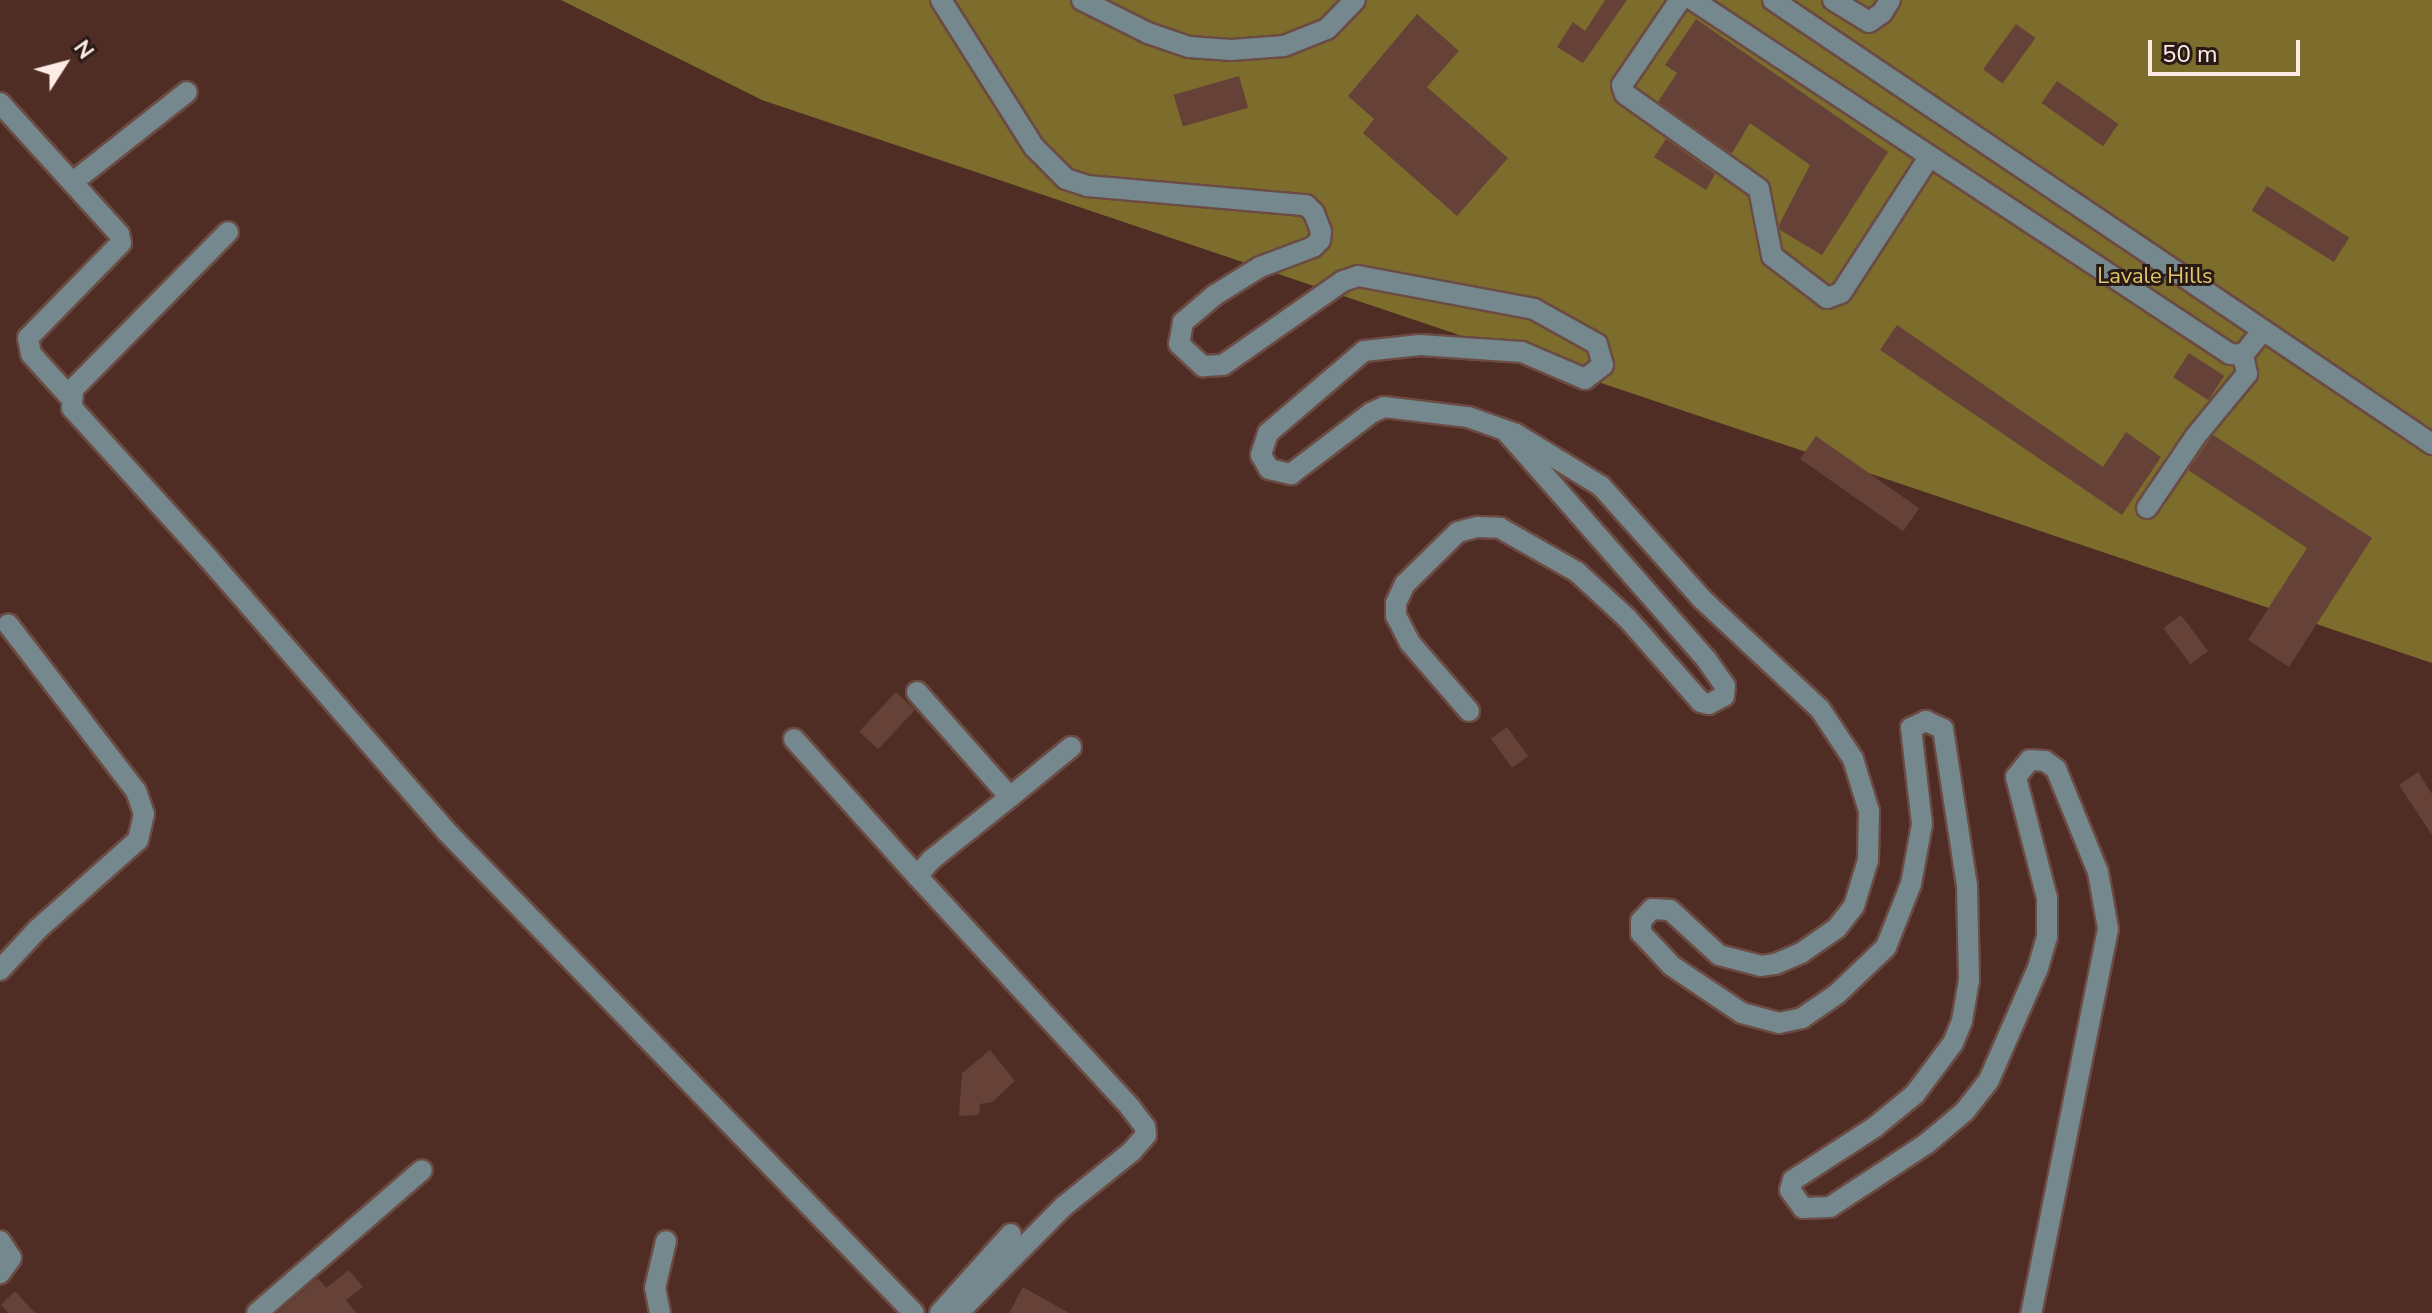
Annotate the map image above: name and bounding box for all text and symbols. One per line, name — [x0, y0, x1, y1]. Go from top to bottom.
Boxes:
north arrow — [24, 24, 104, 104]
scale bar — [2152, 24, 2304, 74]
text: N — [66, 34, 100, 65]
text: 50 m — [2162, 38, 2218, 70]
park label: Lavale Hills — [2097, 264, 2213, 290]

